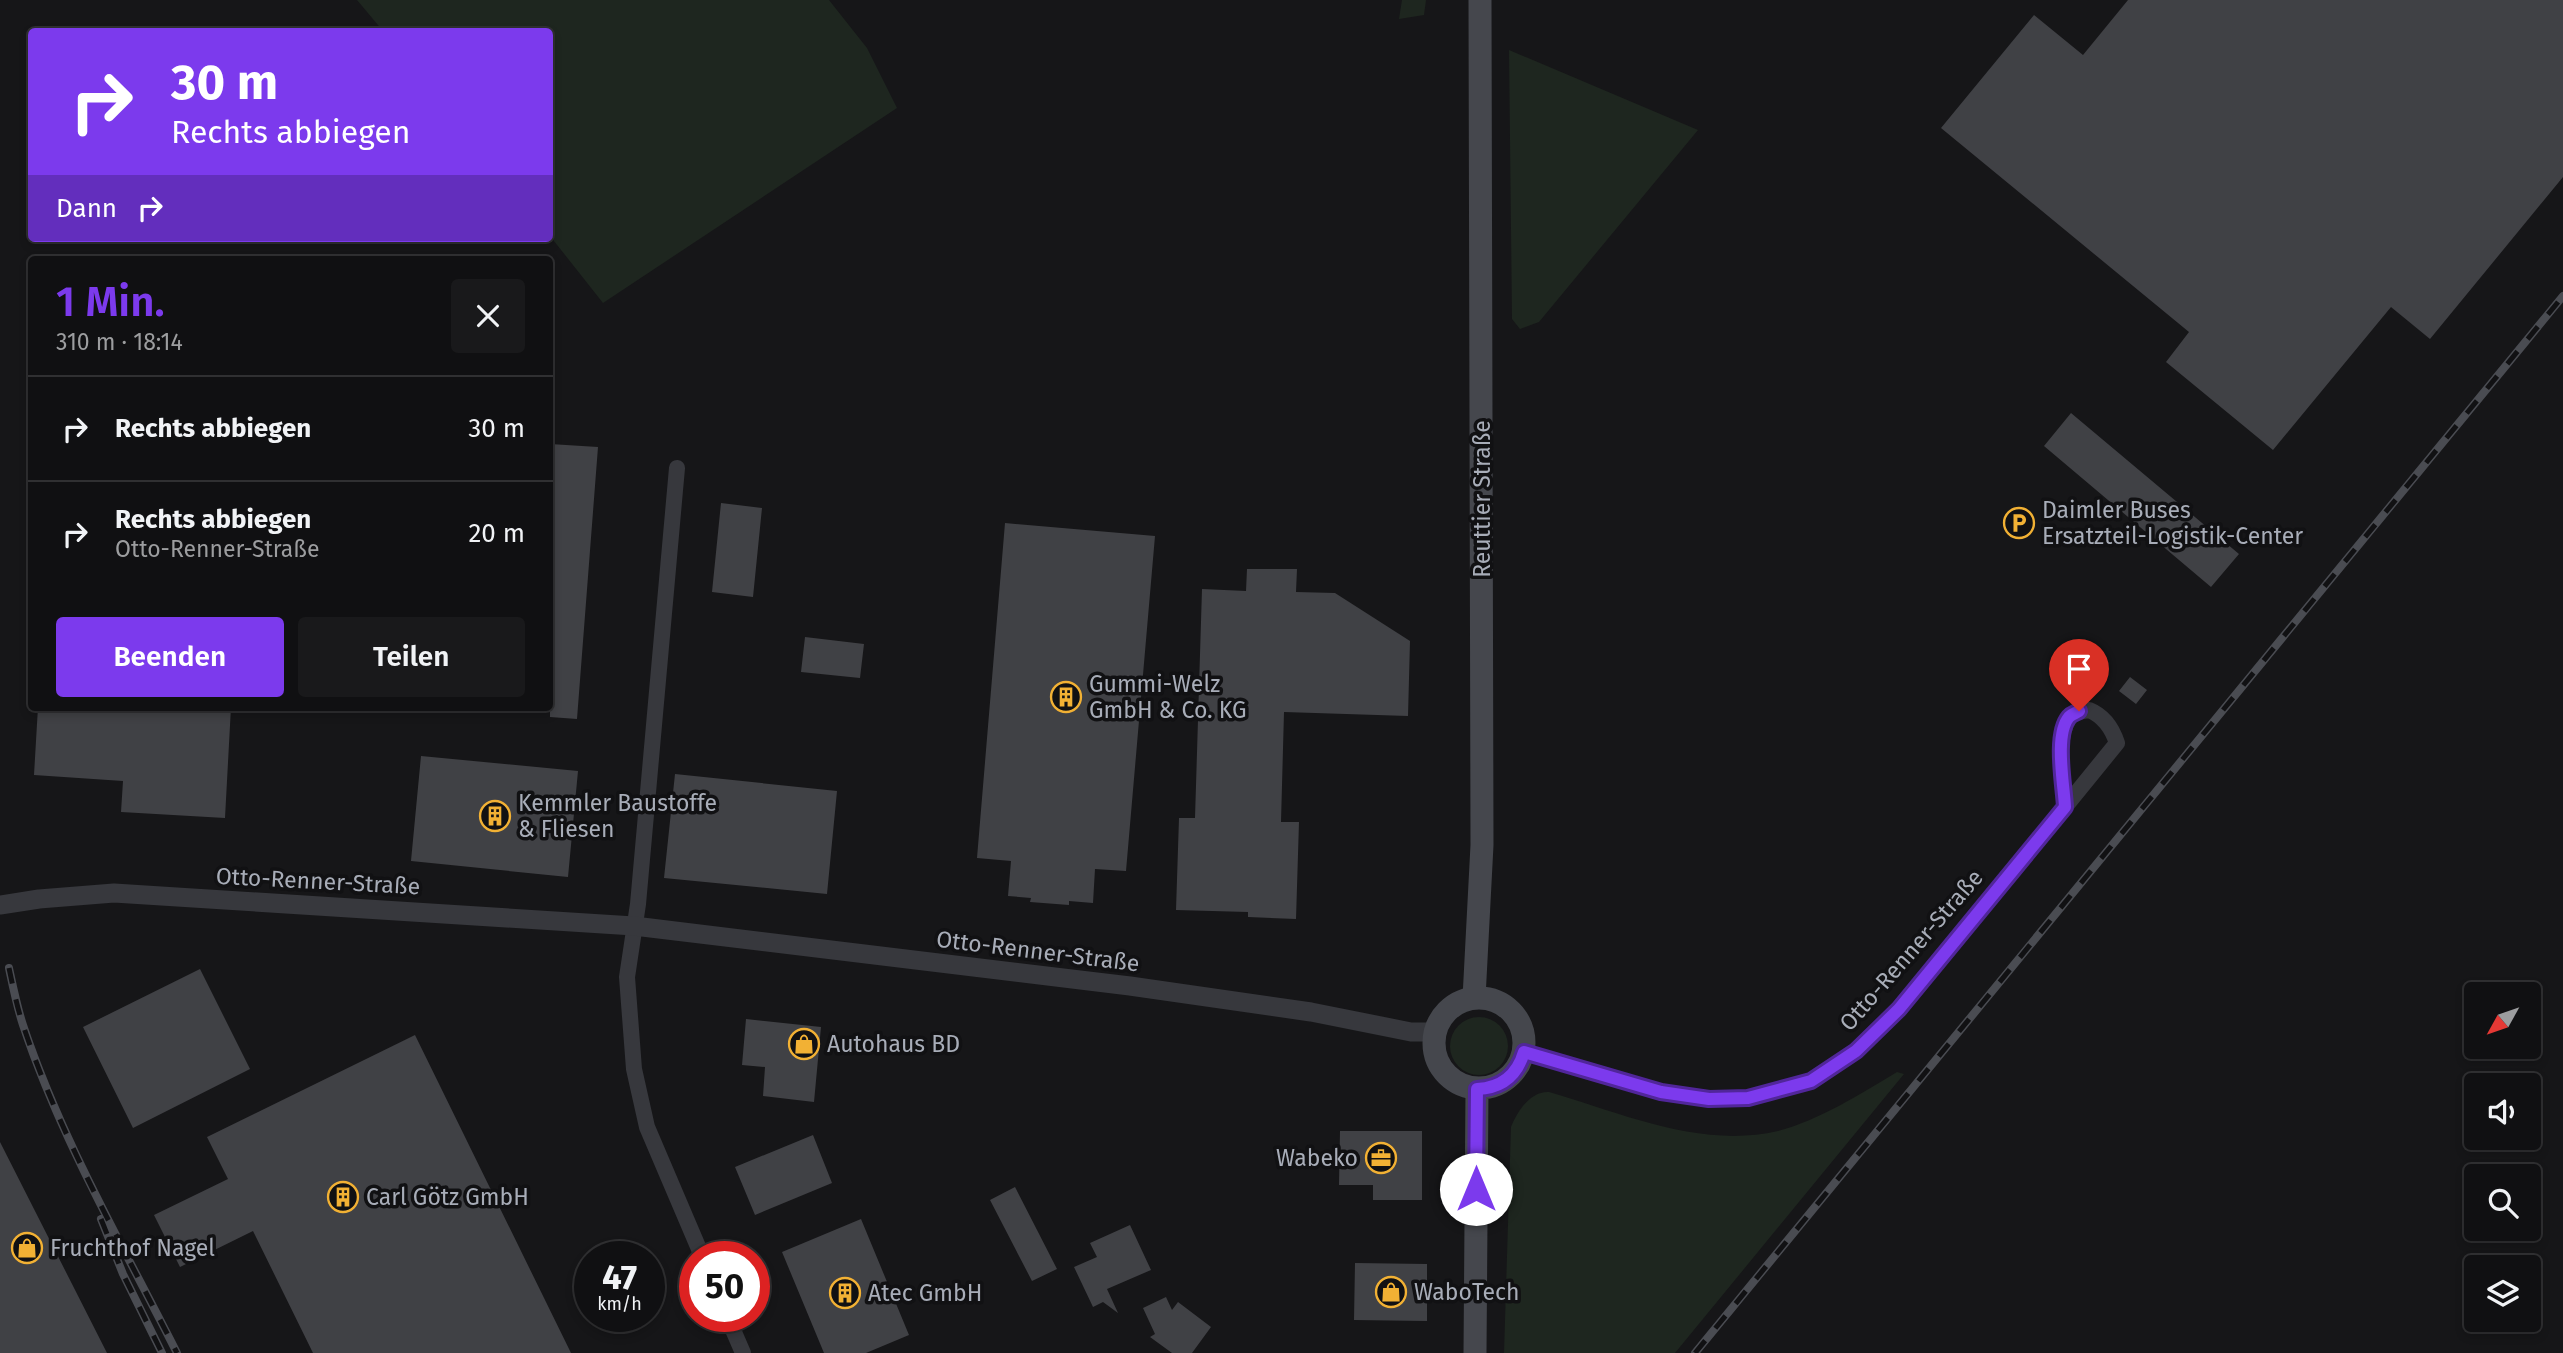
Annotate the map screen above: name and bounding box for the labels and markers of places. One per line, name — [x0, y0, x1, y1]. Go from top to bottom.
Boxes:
place label: Daimler Buses Ersatzteil-Logistik-Center — [2042, 496, 2303, 550]
parking icon: Daimler Buses Ersatzteil-Logistik-Center — [2002, 506, 2036, 540]
pin — [2049, 639, 2109, 711]
place label: Gummi-Welz GmbH & Co. KG — [1089, 670, 1246, 724]
building icon: Gummi-Welz GmbH & Co. KG — [1049, 680, 1083, 714]
place label: Kemmler Baustoffe & Fliesen — [518, 789, 717, 843]
building icon: Kemmler Baustoffe & Fliesen — [478, 799, 512, 833]
shop icon: Autohaus BD — [787, 1027, 821, 1061]
place label: Autohaus BD — [827, 1030, 960, 1058]
office icon: Wabeko — [1364, 1141, 1398, 1175]
place label: Wabeko — [1276, 1144, 1358, 1172]
building icon: Carl Götz GmbH — [326, 1180, 360, 1214]
place label: Carl Götz GmbH — [366, 1183, 529, 1211]
shop icon: Fruchthof Nagel — [10, 1231, 44, 1265]
place label: Fruchthof Nagel — [50, 1234, 215, 1262]
shop icon: WaboTech — [1374, 1275, 1408, 1309]
building icon: Atec GmbH — [828, 1276, 862, 1310]
place label: WaboTech — [1414, 1278, 1520, 1306]
place label: Atec GmbH — [868, 1279, 982, 1307]

